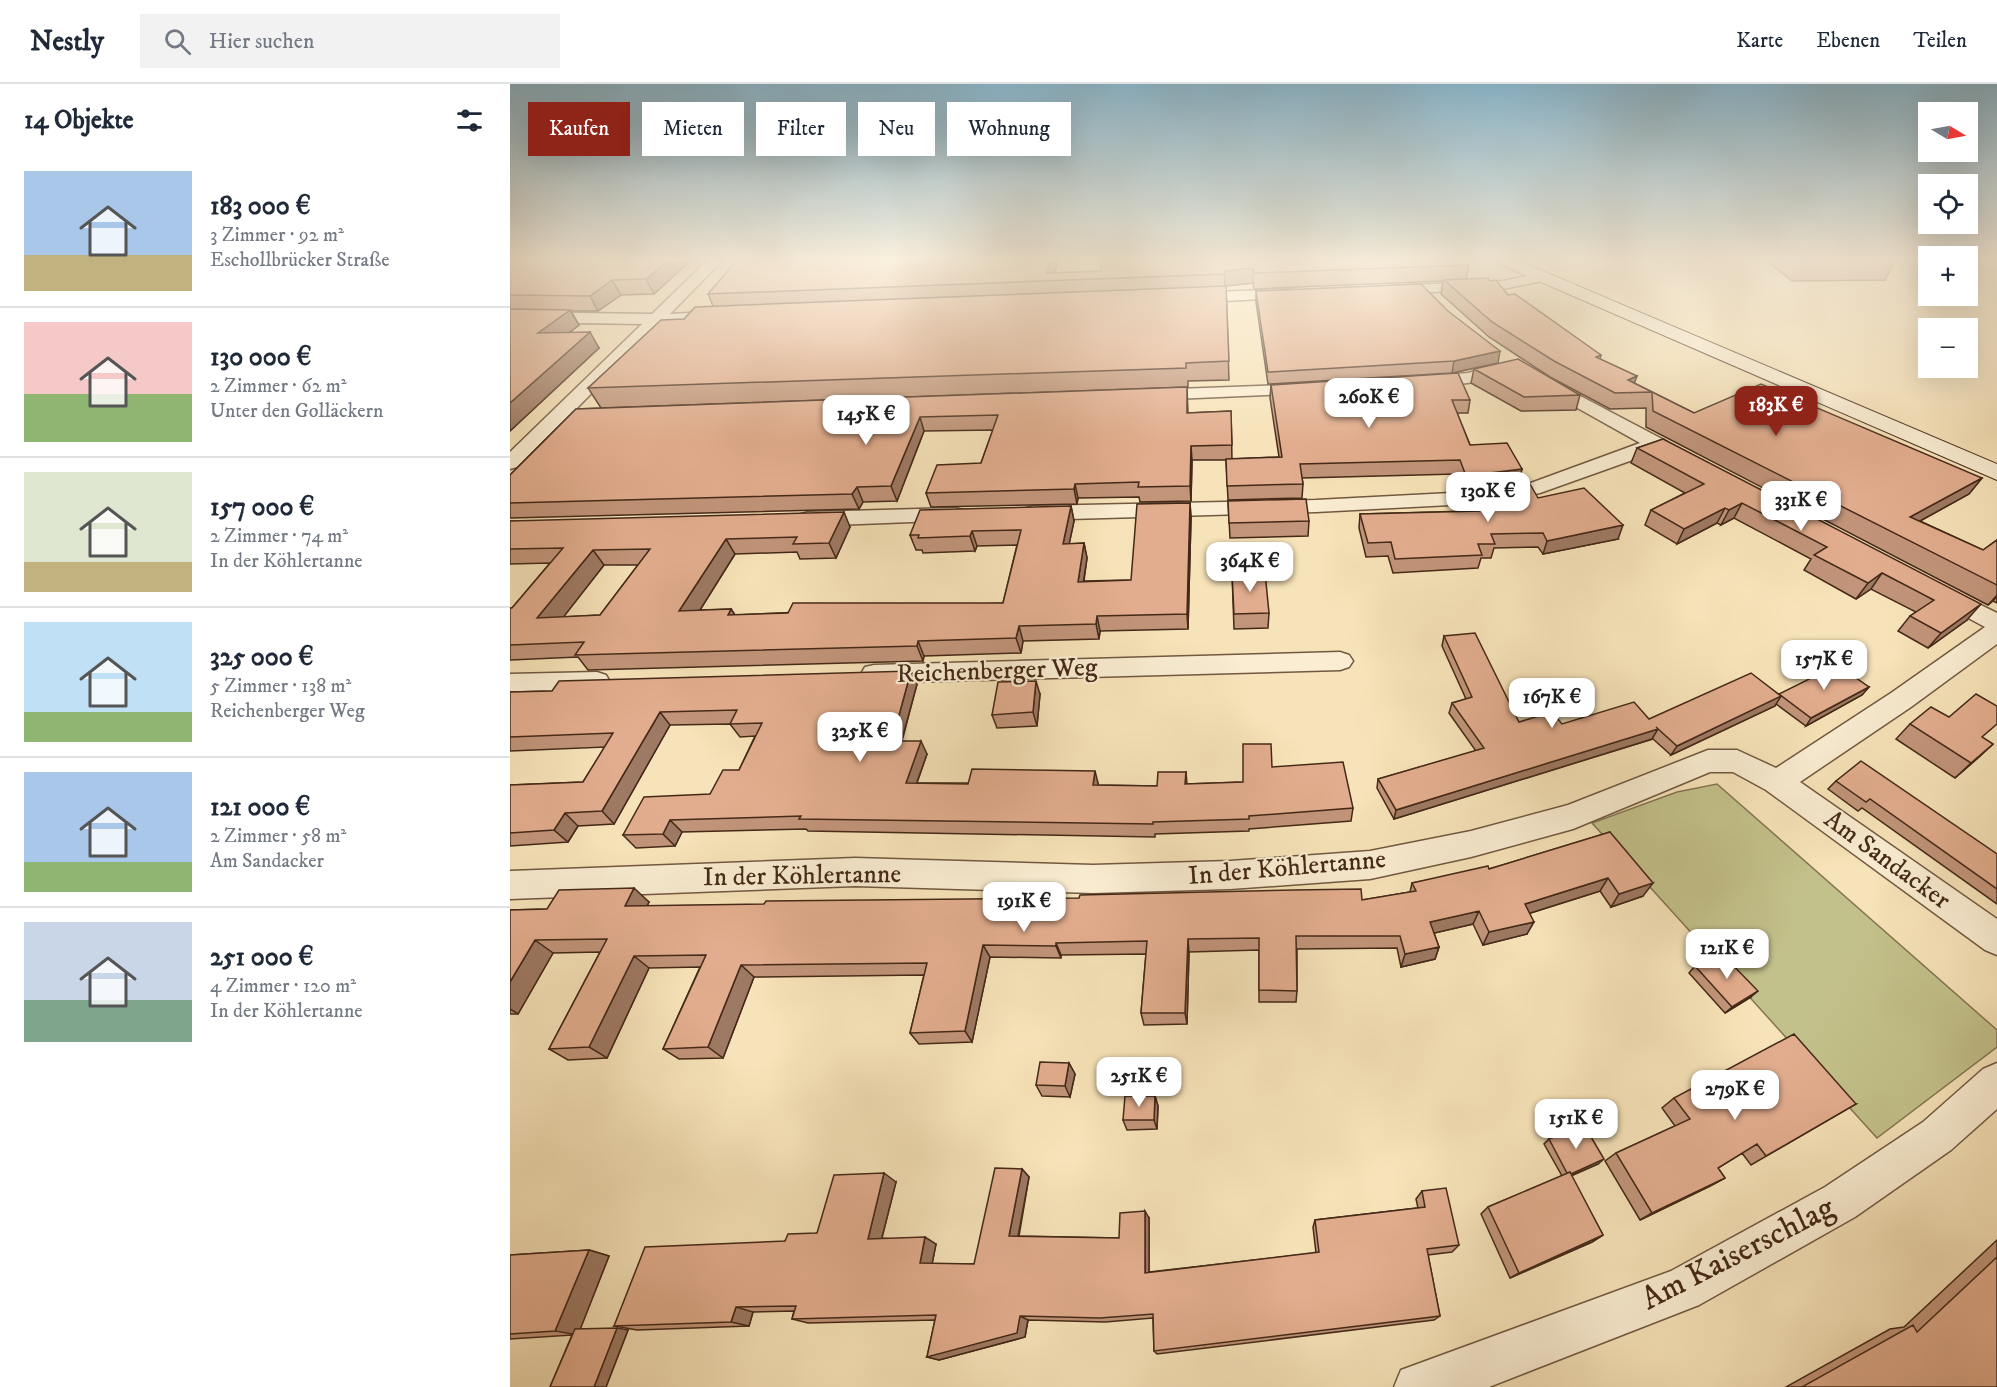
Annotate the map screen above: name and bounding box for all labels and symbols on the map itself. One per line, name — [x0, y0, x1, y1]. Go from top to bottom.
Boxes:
north arrow — [1918, 102, 1978, 162]
pin: 260K € — [1320, 378, 1418, 429]
pin: 183K € — [1727, 386, 1825, 437]
pin: 145K € — [817, 395, 915, 446]
pin: 130K € — [1439, 472, 1537, 523]
pin: 331K € — [1752, 481, 1850, 532]
pin: 364K € — [1201, 542, 1299, 593]
pin: 157K € — [1775, 640, 1873, 691]
street label: Reichenberger Weg — [896, 651, 1098, 691]
pin: 167K € — [1503, 678, 1601, 729]
pin: 325K € — [811, 712, 909, 763]
street label: Am Sandacker — [1817, 803, 1957, 917]
street label: In der Köhlertanne — [1187, 843, 1387, 893]
street label: In der Köhlertanne — [703, 858, 901, 894]
pin: 191K € — [975, 882, 1073, 933]
pin: 121K € — [1678, 929, 1776, 980]
pin: 251K € — [1090, 1057, 1188, 1108]
pin: 279K € — [1686, 1070, 1784, 1121]
pin: 151K € — [1527, 1099, 1625, 1150]
street label: Am Kaiserschlag — [1635, 1188, 1842, 1320]

